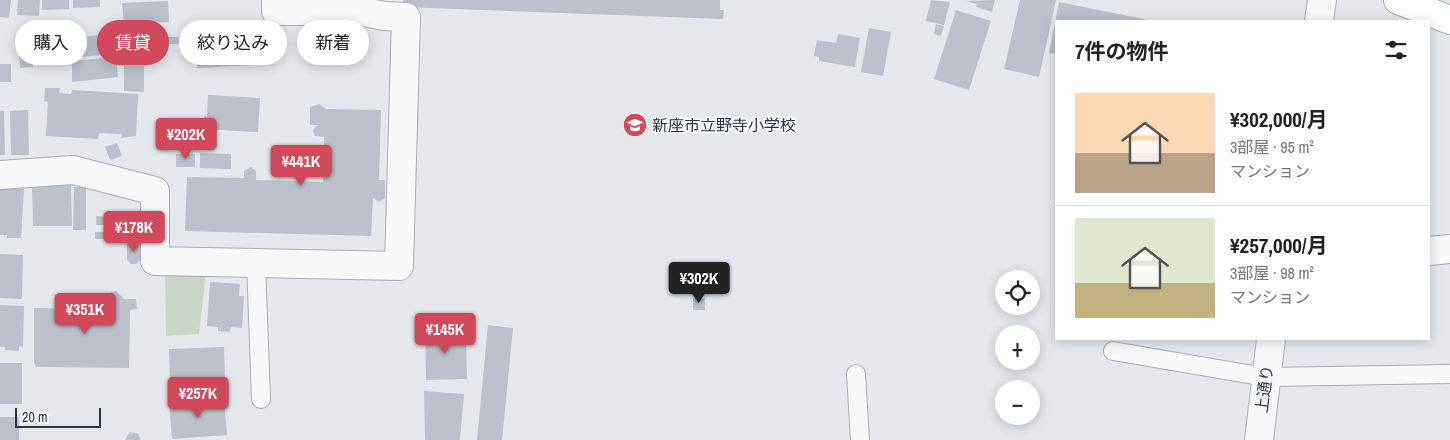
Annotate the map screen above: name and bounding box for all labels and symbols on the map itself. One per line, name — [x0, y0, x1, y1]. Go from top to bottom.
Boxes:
school or university icon: 新座市立野寺小学校 — [622, 112, 648, 138]
place label: 新座市立野寺小学校 — [652, 114, 796, 136]
pin: ¥202K — [151, 118, 221, 160]
pin: ¥441K — [266, 144, 336, 187]
pin: ¥178K — [99, 210, 169, 253]
pin: ¥302K — [664, 262, 734, 304]
pin: ¥351K — [50, 292, 120, 335]
pin: ¥145K — [410, 312, 480, 355]
street label: 上通り — [1250, 364, 1278, 414]
pin: ¥257K — [163, 376, 233, 419]
scale bar — [15, 405, 101, 428]

